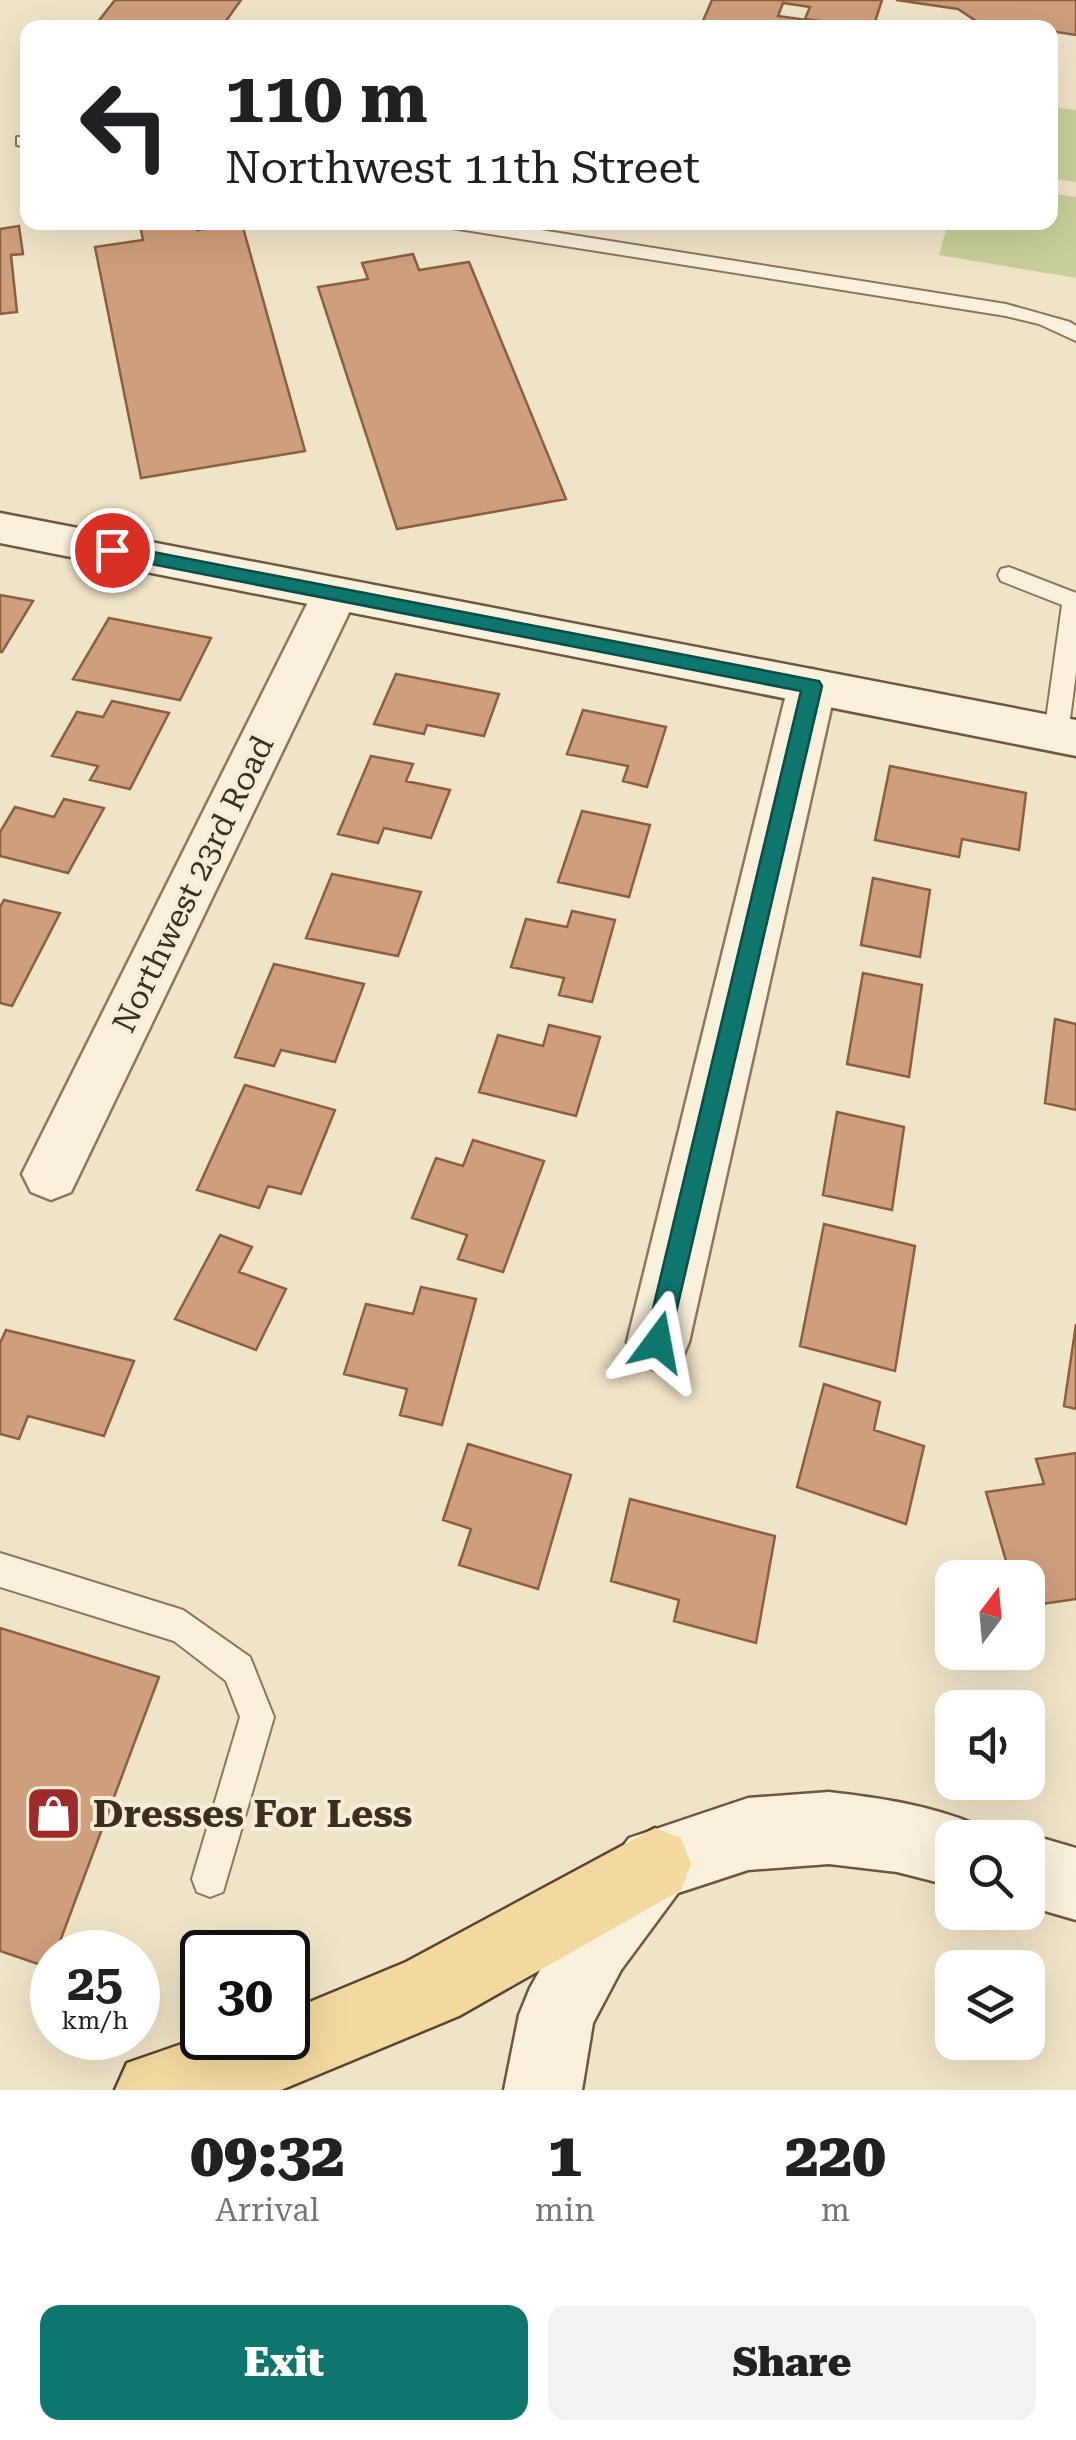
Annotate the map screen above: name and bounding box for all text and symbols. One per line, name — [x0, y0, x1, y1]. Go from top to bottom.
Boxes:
text: 110 m — [225, 57, 428, 139]
icon: left — [60, 60, 190, 190]
text: Northwest 11th Street — [225, 141, 700, 194]
pin — [70, 508, 155, 593]
icon: arrive — [85, 523, 140, 578]
street label: Northwest 23rd Road — [105, 729, 281, 1039]
position arrow — [606, 1290, 710, 1394]
north arrow — [935, 1560, 1045, 1670]
map controls — [935, 1560, 1045, 2060]
button: sound — [935, 1690, 1045, 1800]
shop icon: Dresses For Less — [24, 1784, 84, 1844]
place label: Dresses For Less — [93, 1792, 412, 1836]
button: search — [935, 1820, 1045, 1930]
speed limit sign: 30 — [180, 1930, 310, 2060]
button: layers — [935, 1950, 1045, 2060]
text: 25 — [67, 1954, 123, 2012]
text: km/h — [62, 2006, 128, 2035]
text: 09:32 — [190, 2120, 345, 2191]
text: 1 — [548, 2120, 582, 2191]
text: 220 — [785, 2120, 886, 2191]
text: Arrival — [215, 2191, 319, 2229]
text: min — [535, 2191, 595, 2229]
text: m — [821, 2191, 850, 2229]
button: Exit — [40, 2305, 528, 2420]
button: Share — [548, 2305, 1036, 2420]

